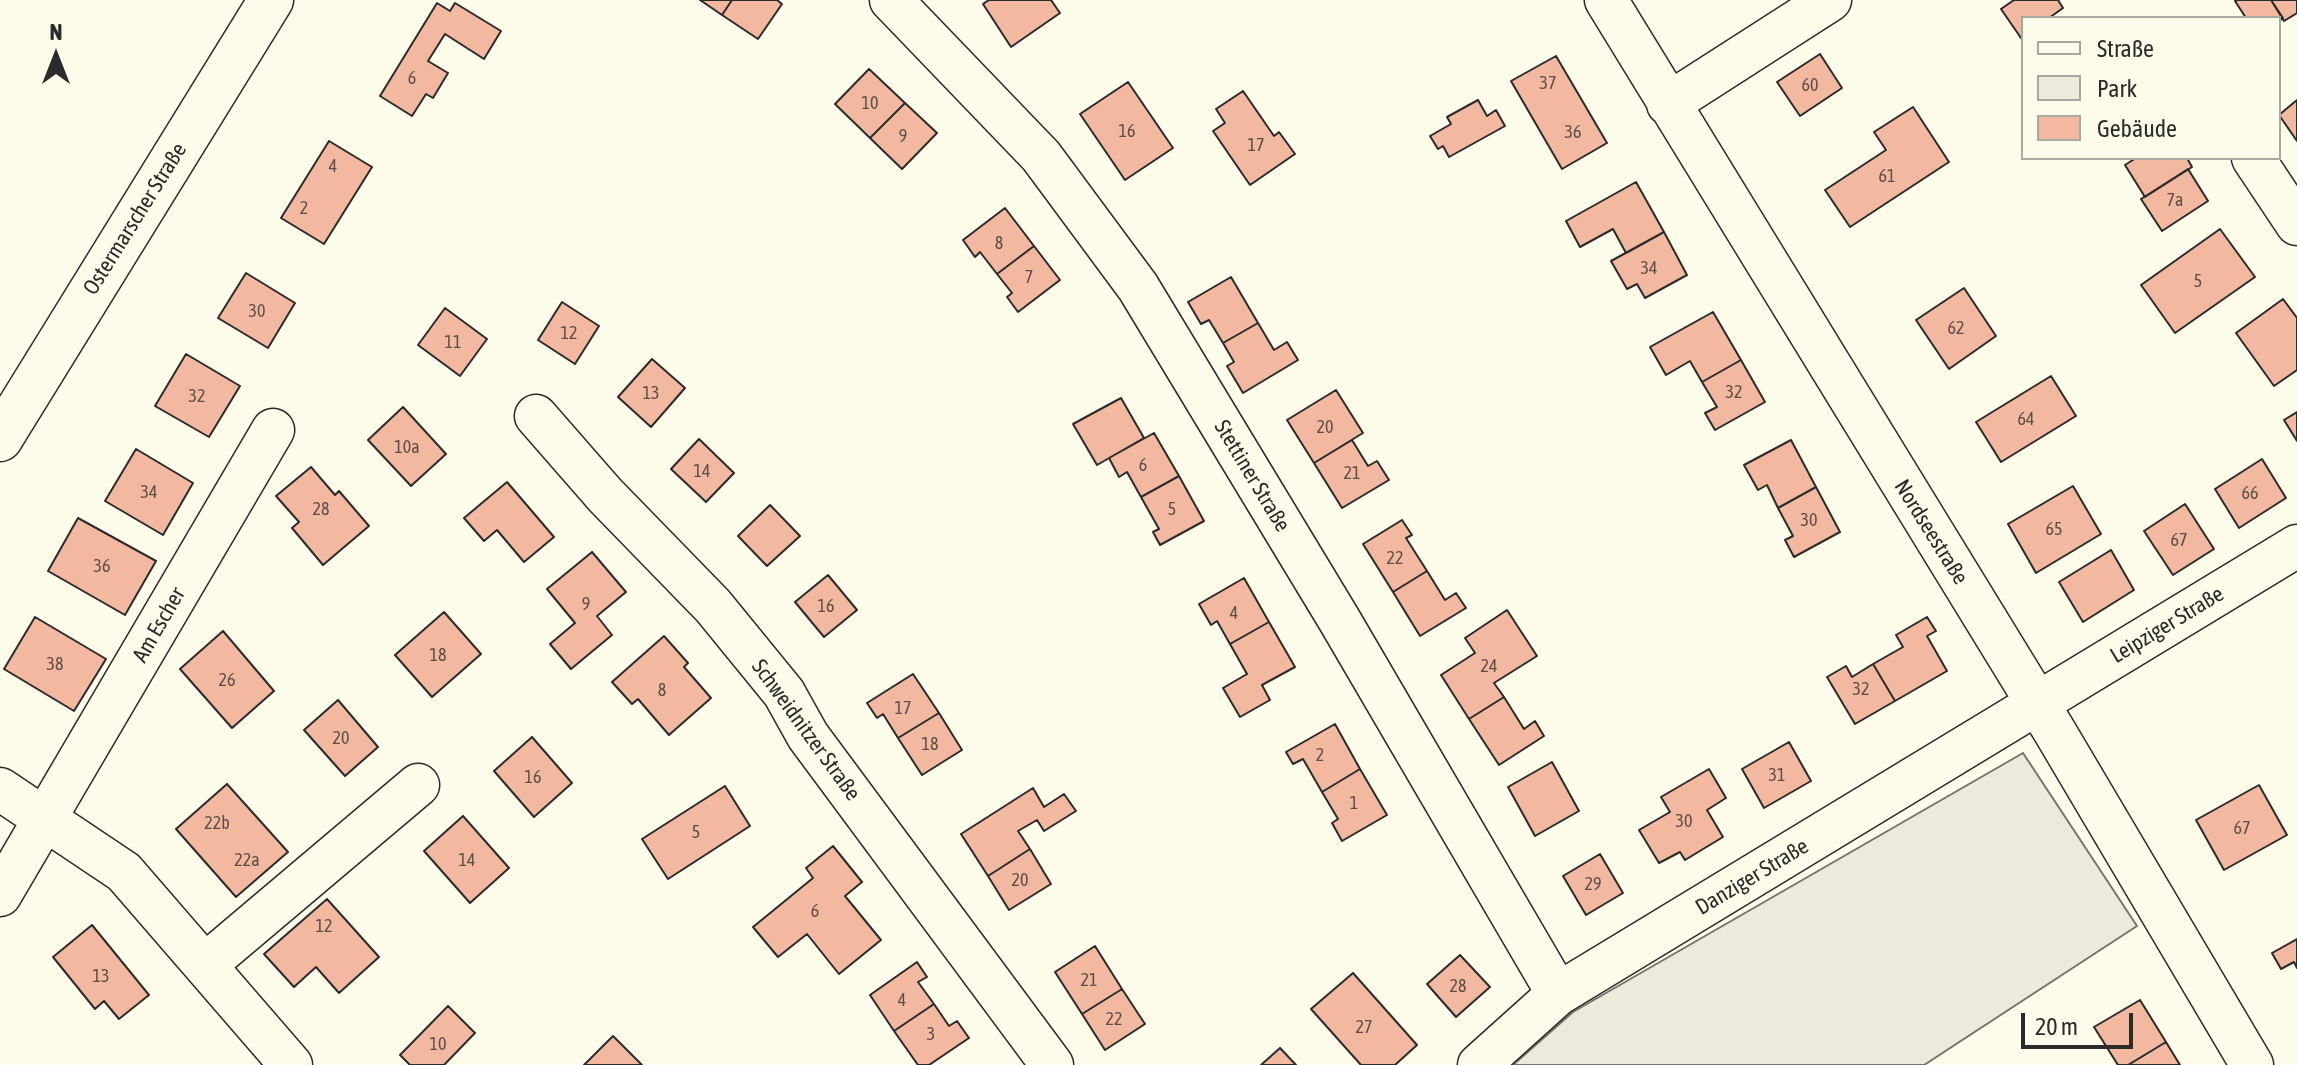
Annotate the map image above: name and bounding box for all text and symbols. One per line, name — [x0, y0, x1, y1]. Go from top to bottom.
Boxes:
north arrow — [16, 16, 96, 96]
legend — [2021, 16, 2281, 160]
text: N — [50, 19, 62, 45]
text: Straße — [2097, 35, 2154, 62]
house number: 6 — [408, 67, 416, 89]
house number: 37 — [1540, 72, 1556, 94]
house number: 60 — [1802, 74, 1818, 96]
text: Park — [2097, 75, 2137, 102]
house number: 10 — [862, 92, 878, 114]
text: Gebäude — [2097, 115, 2177, 142]
house number: 16 — [1119, 120, 1135, 142]
house number: 36 — [1565, 121, 1581, 143]
house number: 9 — [899, 125, 907, 147]
house number: 17 — [1248, 134, 1264, 156]
street label: Ostermarscher Straße — [78, 138, 192, 300]
house number: 4 — [329, 155, 337, 177]
house number: 61 — [1879, 165, 1895, 187]
house number: 7a — [2167, 189, 2183, 211]
house number: 2 — [300, 197, 308, 219]
house number: 8 — [995, 232, 1003, 254]
house number: 34 — [1641, 257, 1657, 279]
house number: 7 — [1025, 266, 1033, 288]
house number: 5 — [2194, 270, 2202, 292]
house number: 30 — [249, 300, 265, 322]
house number: 62 — [1948, 317, 1964, 339]
house number: 12 — [561, 322, 577, 344]
house number: 11 — [445, 331, 461, 353]
house number: 32 — [1726, 381, 1742, 403]
house number: 13 — [643, 382, 659, 404]
house number: 32 — [189, 385, 205, 407]
house number: 64 — [2018, 408, 2034, 430]
street label: Stettiner Straße — [1208, 415, 1296, 537]
house number: 20 — [1317, 416, 1333, 438]
house number: 10a — [394, 436, 420, 458]
house number: 6 — [1139, 454, 1147, 476]
house number: 14 — [694, 460, 710, 482]
house number: 21 — [1344, 462, 1360, 484]
street label: Nordseestraße — [1888, 475, 1974, 589]
house number: 34 — [141, 481, 157, 503]
house number: 66 — [2242, 482, 2258, 504]
house number: 28 — [313, 498, 329, 520]
house number: 5 — [1168, 498, 1176, 520]
house number: 30 — [1801, 509, 1817, 531]
house number: 65 — [2046, 518, 2062, 540]
house number: 67 — [2171, 529, 2187, 551]
house number: 22 — [1387, 547, 1403, 569]
house number: 36 — [94, 555, 110, 577]
street label: Leipziger Straße — [2106, 581, 2228, 669]
street label: Am Escher — [127, 583, 191, 667]
house number: 9 — [582, 593, 590, 615]
house number: 16 — [818, 595, 834, 617]
house number: 4 — [1230, 602, 1238, 624]
house number: 18 — [430, 644, 446, 666]
house number: 38 — [47, 653, 63, 675]
street label: Schweidnitzer Straße — [746, 654, 866, 806]
house number: 24 — [1481, 655, 1497, 677]
house number: 26 — [219, 669, 235, 691]
house number: 32 — [1853, 678, 1869, 700]
house number: 8 — [658, 679, 666, 701]
house number: 17 — [895, 697, 911, 719]
house number: 20 — [333, 727, 349, 749]
house number: 18 — [922, 733, 938, 755]
house number: 2 — [1316, 744, 1324, 766]
house number: 31 — [1769, 764, 1785, 786]
house number: 16 — [525, 766, 541, 788]
house number: 1 — [1350, 792, 1358, 814]
house number: 30 — [1676, 810, 1692, 832]
house number: 22b — [204, 812, 230, 834]
house number: 67 — [2234, 817, 2250, 839]
house number: 5 — [692, 821, 700, 843]
street label: Danziger Straße — [1691, 833, 1813, 921]
house number: 22a — [234, 849, 260, 871]
house number: 14 — [459, 849, 475, 871]
house number: 20 — [1012, 869, 1028, 891]
house number: 29 — [1585, 873, 1601, 895]
house number: 6 — [811, 900, 819, 922]
house number: 12 — [316, 915, 332, 937]
house number: 13 — [93, 965, 109, 987]
house number: 21 — [1081, 969, 1097, 991]
house number: 28 — [1450, 975, 1466, 997]
house number: 4 — [898, 989, 906, 1011]
scale bar — [2025, 997, 2137, 1047]
house number: 22 — [1106, 1008, 1122, 1030]
text: 20 m — [2035, 1013, 2078, 1040]
house number: 27 — [1356, 1016, 1372, 1038]
house number: 3 — [927, 1023, 935, 1045]
house number: 10 — [430, 1033, 446, 1055]

